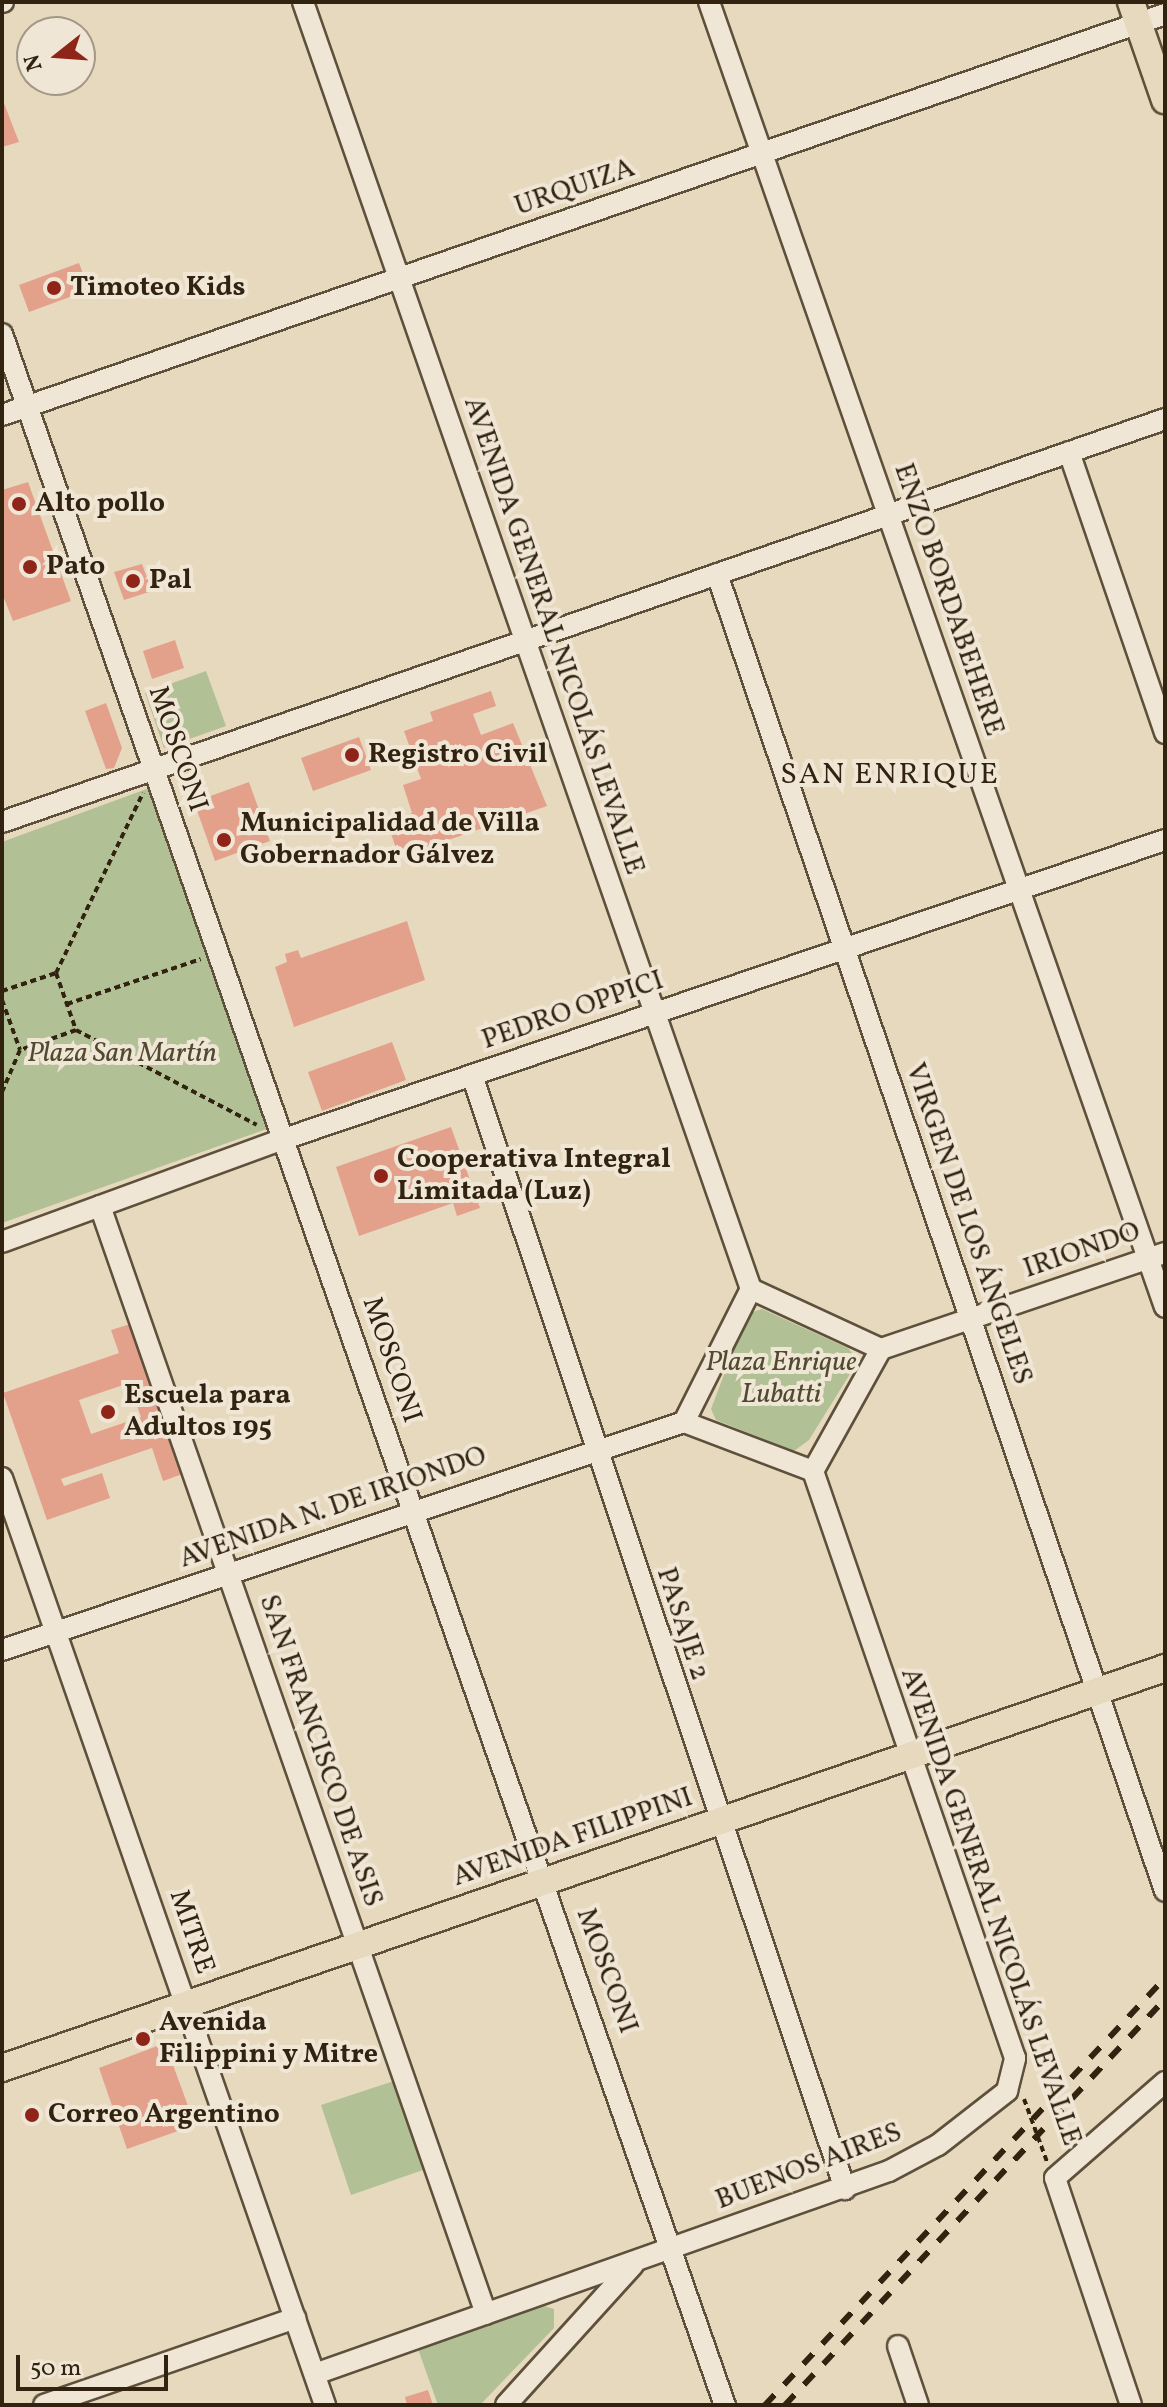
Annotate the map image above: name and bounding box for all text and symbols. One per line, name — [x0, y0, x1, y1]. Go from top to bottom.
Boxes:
north arrow — [16, 16, 96, 96]
text: N — [17, 50, 52, 75]
street label: URQUIZA — [511, 152, 639, 224]
place label: Timoteo Kids — [70, 271, 246, 305]
marker: Timoteo Kids — [45, 279, 63, 297]
street label: AVENIDA GENERAL NICOLÁS LEVALLE — [455, 393, 651, 879]
street label: ENZO BORDABEHERE — [886, 459, 1010, 741]
place label: Alto pollo — [35, 487, 165, 521]
marker: Alto pollo — [10, 495, 28, 513]
place label: Pato — [46, 550, 105, 584]
marker: Pato — [21, 558, 39, 576]
place label: Pal — [149, 564, 192, 598]
marker: Pal — [124, 572, 142, 590]
street label: MOSCONI — [140, 682, 214, 816]
place label: Registro Civil — [368, 738, 548, 772]
marker: Registro Civil — [343, 746, 361, 764]
district label: SAN ENRIQUE — [780, 757, 1000, 793]
place label: Municipalidad de Villa Gobernador Gálvez — [240, 807, 541, 873]
marker: Municipalidad de Villa Gobernador Gálvez — [215, 831, 233, 849]
street label: PEDRO OPPICI — [478, 964, 668, 1058]
park label: Plaza San Martín — [27, 1037, 217, 1071]
street label: VIRGEN DE LOS ÁNGELES — [897, 1059, 1039, 1389]
place label: Cooperativa Integral Limitada (Luz) — [397, 1143, 671, 1209]
marker: Cooperativa Integral Limitada (Luz) — [372, 1167, 390, 1185]
street label: IRIONDO — [1019, 1215, 1145, 1287]
street label: MOSCONI — [354, 1293, 428, 1427]
park label: Plaza Enrique Lubatti — [705, 1346, 857, 1412]
place label: Escuela para Adultos 195 — [124, 1379, 291, 1445]
marker: Escuela para Adultos 195 — [99, 1403, 117, 1421]
street label: AVENIDA N. DE IRIONDO — [175, 1440, 491, 1576]
street label: PASAJE 2 — [648, 1563, 716, 1685]
street label: SAN FRANCISCO DE ASIS — [251, 1591, 389, 1911]
street label: AVENIDA GENERAL NICOLÁS LEVALLE — [892, 1664, 1088, 2150]
street label: AVENIDA FILIPPINI — [449, 1781, 697, 1895]
street label: MITRE — [161, 1885, 221, 1979]
street label: MOSCONI — [568, 1904, 644, 2038]
place label: Avenida Filippini y Mitre — [159, 2006, 379, 2072]
marker: Avenida Filippini y Mitre — [134, 2030, 152, 2048]
place label: Correo Argentino — [48, 2098, 280, 2132]
marker: Correo Argentino — [23, 2106, 41, 2124]
street label: BUENOS AIRES — [711, 2116, 907, 2218]
scale bar — [20, 2339, 172, 2389]
text: 50 m — [30, 2352, 82, 2386]

